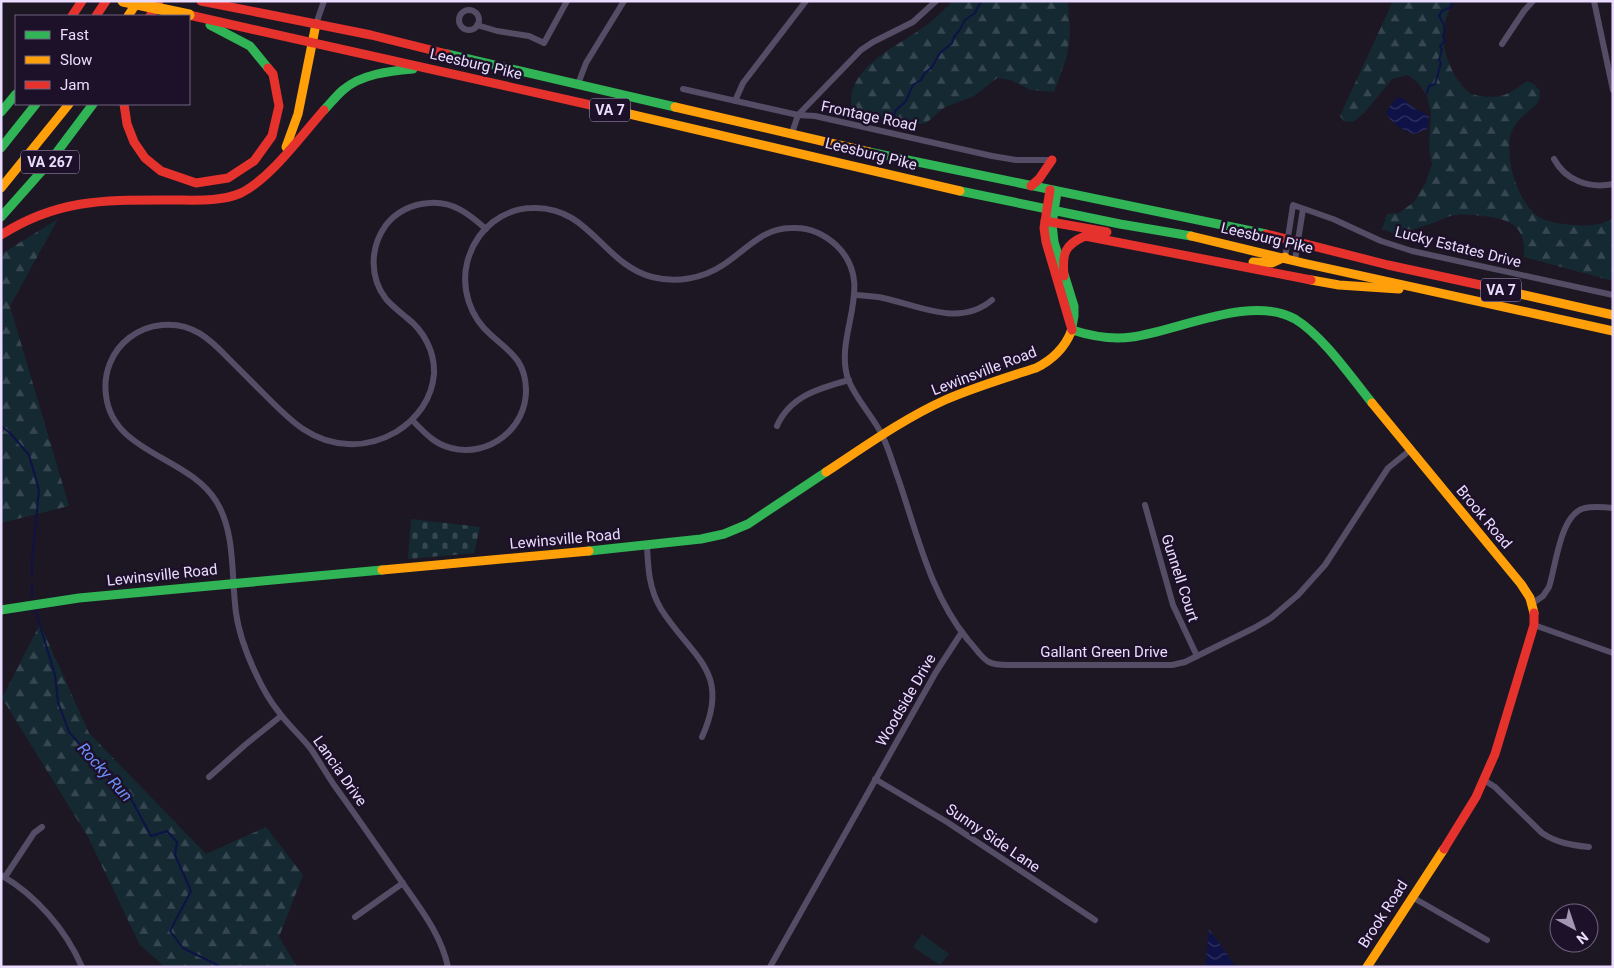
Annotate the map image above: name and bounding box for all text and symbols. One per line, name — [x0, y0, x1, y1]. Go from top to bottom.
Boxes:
legend — [15, 15, 190, 105]
text: Fast — [60, 26, 89, 44]
street label: Leesburg Pike — [428, 45, 524, 83]
text: Slow — [60, 51, 92, 69]
text: Jam — [60, 76, 90, 94]
street label: Frontage Road — [819, 97, 919, 135]
road number: VA 7 — [590, 98, 630, 122]
street label: Leesburg Pike — [823, 134, 919, 174]
road number: VA 267 — [21, 150, 79, 173]
street label: Leesburg Pike — [1219, 219, 1315, 257]
street label: Lucky Estates Drive — [1393, 223, 1523, 271]
road number: VA 7 — [1481, 278, 1521, 302]
street label: Lewinsville Road — [929, 343, 1039, 399]
street label: Brook Road — [1452, 482, 1516, 552]
street label: Lewinsville Road — [509, 525, 621, 553]
street label: Gunnell Court — [1157, 532, 1203, 624]
street label: Lewinsville Road — [106, 560, 218, 590]
street label: Gallant Green Drive — [1040, 643, 1168, 661]
street label: Woodside Drive — [872, 650, 940, 749]
street label: Lancia Drive — [309, 732, 371, 810]
water label: Rocky Run — [74, 739, 136, 805]
street label: Sunny Side Lane — [942, 800, 1044, 876]
street label: Brook Road — [1354, 877, 1412, 951]
north arrow — [1549, 903, 1599, 953]
text: N — [1573, 929, 1591, 947]

